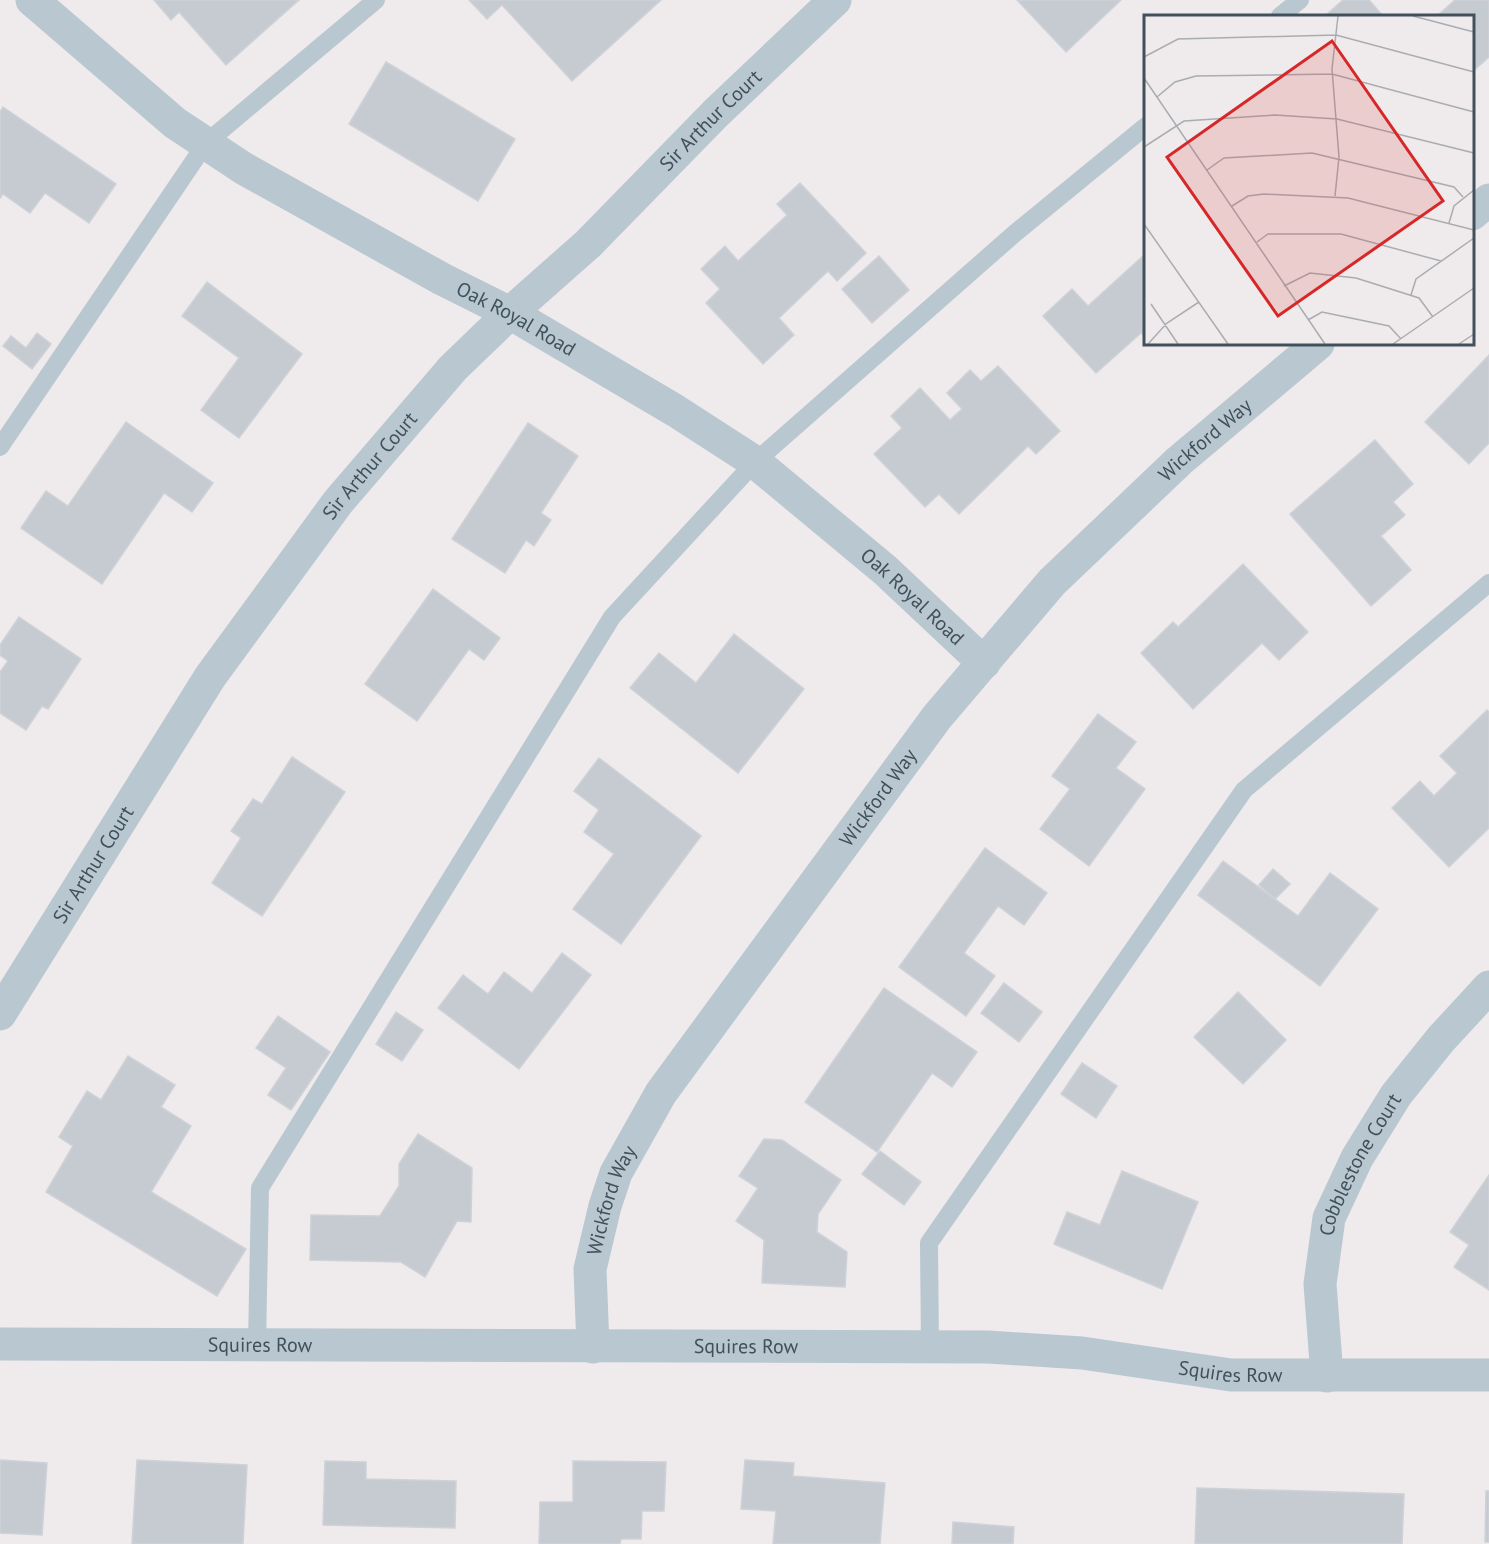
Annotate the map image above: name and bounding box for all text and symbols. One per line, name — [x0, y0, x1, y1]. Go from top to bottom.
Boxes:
inset map — [1144, 15, 1474, 345]
street label: Sir Arthur Court — [654, 64, 767, 176]
street label: Oak Royal Road — [452, 275, 580, 362]
street label: Wickford Way — [1153, 392, 1257, 487]
street label: Sir Arthur Court — [316, 406, 423, 525]
street label: Oak Royal Road — [855, 542, 970, 651]
street label: Wickford Way — [833, 743, 923, 852]
street label: Sir Arthur Court — [47, 801, 140, 928]
street label: Cobblestone Court — [1314, 1088, 1407, 1237]
street label: Wickford Way — [581, 1140, 642, 1258]
street label: Squires Row — [208, 1332, 313, 1358]
street label: Squires Row — [694, 1333, 799, 1359]
street label: Squires Row — [1177, 1354, 1283, 1388]

